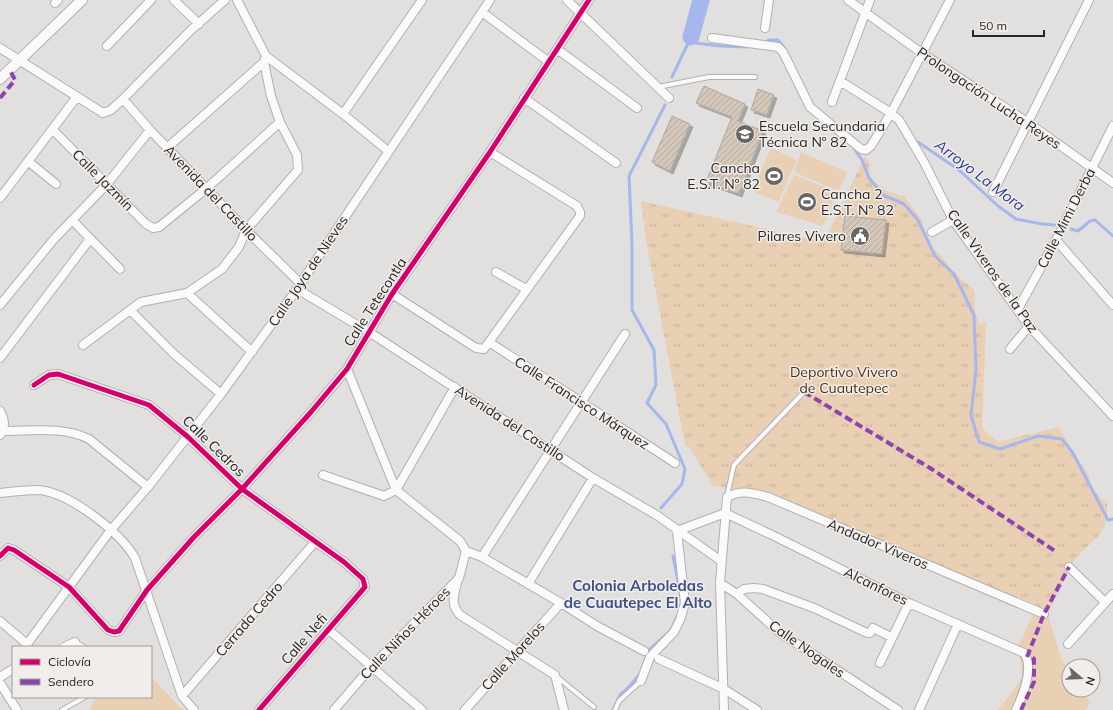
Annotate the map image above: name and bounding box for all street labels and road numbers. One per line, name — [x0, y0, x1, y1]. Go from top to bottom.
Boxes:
street label: Prolongación Lucha Reyes — [913, 43, 1065, 153]
street label: Avenida del Castillo — [160, 141, 262, 245]
street label: Calle Jazmín — [68, 145, 138, 215]
street label: Calle Mimi Derba — [1033, 165, 1099, 271]
street label: Calle Viveros de la Paz — [944, 206, 1042, 336]
street label: Calle Joya de Nieves — [264, 212, 352, 330]
street label: Calle Tetecontla — [339, 254, 411, 350]
street label: Calle Francisco Márquez — [511, 353, 653, 453]
street label: Avenida del Castillo — [452, 381, 568, 465]
street label: Calle Cedros — [179, 411, 249, 481]
street label: Andador Viveros — [825, 515, 931, 573]
street label: Alcanfores — [841, 563, 911, 609]
street label: Cerrada Cedro — [211, 578, 287, 660]
street label: Calle Niños Héroes — [356, 583, 454, 683]
street label: Calle Nefi — [277, 610, 331, 668]
street label: Calle Nogales — [765, 616, 849, 682]
street label: Calle Morelos — [477, 618, 549, 694]

